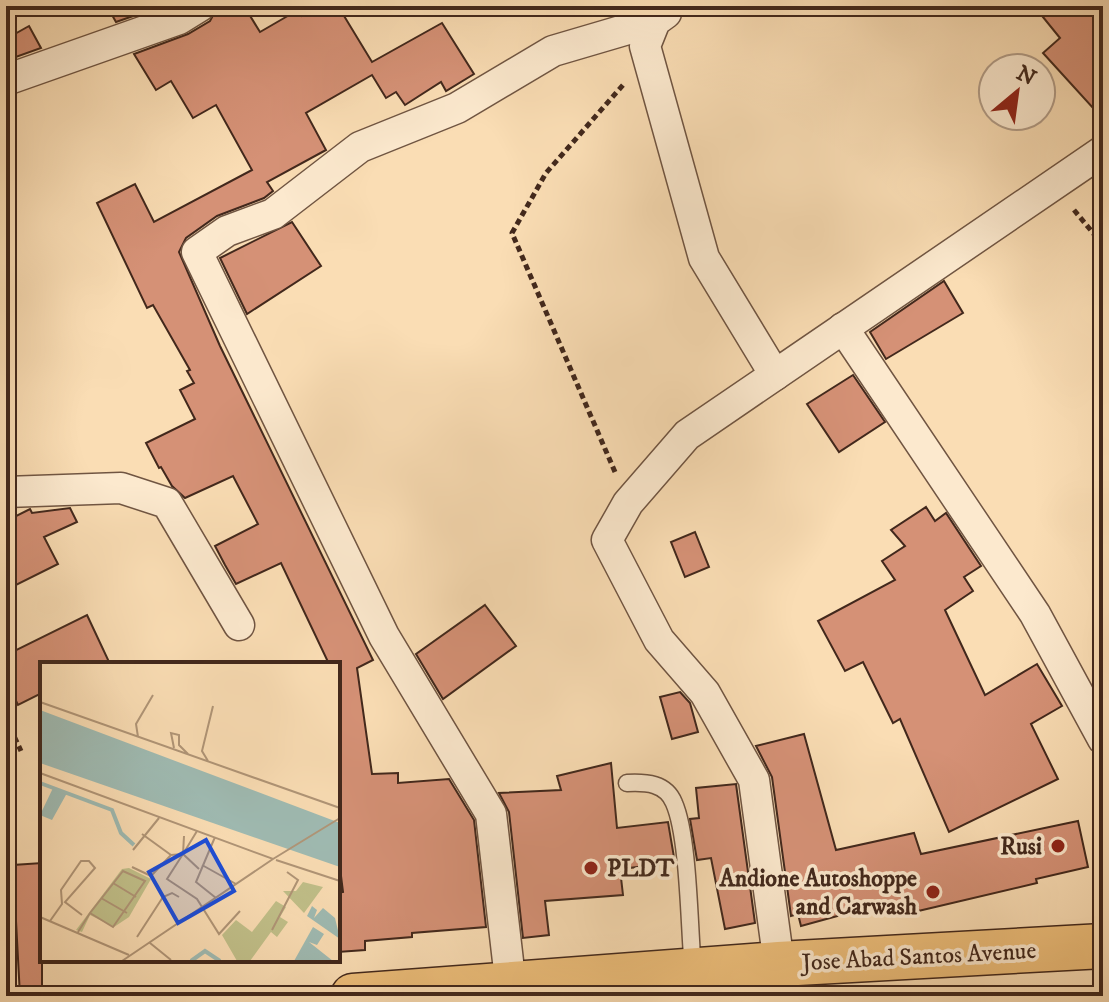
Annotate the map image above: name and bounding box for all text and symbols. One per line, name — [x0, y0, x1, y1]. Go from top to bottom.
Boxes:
north arrow — [977, 52, 1057, 132]
text: N — [1012, 60, 1040, 92]
inset map — [40, 662, 340, 962]
place label: Rusi — [1000, 832, 1042, 862]
marker: Rusi — [1049, 837, 1067, 855]
place label: PLDT — [607, 854, 675, 884]
marker: PLDT — [582, 859, 600, 877]
place label: Andione Autoshoppe and Carwash — [718, 864, 917, 922]
marker: Andione Autoshoppe and Carwash — [924, 883, 942, 901]
street label: Jose Abad Santos Avenue — [799, 936, 1037, 978]

